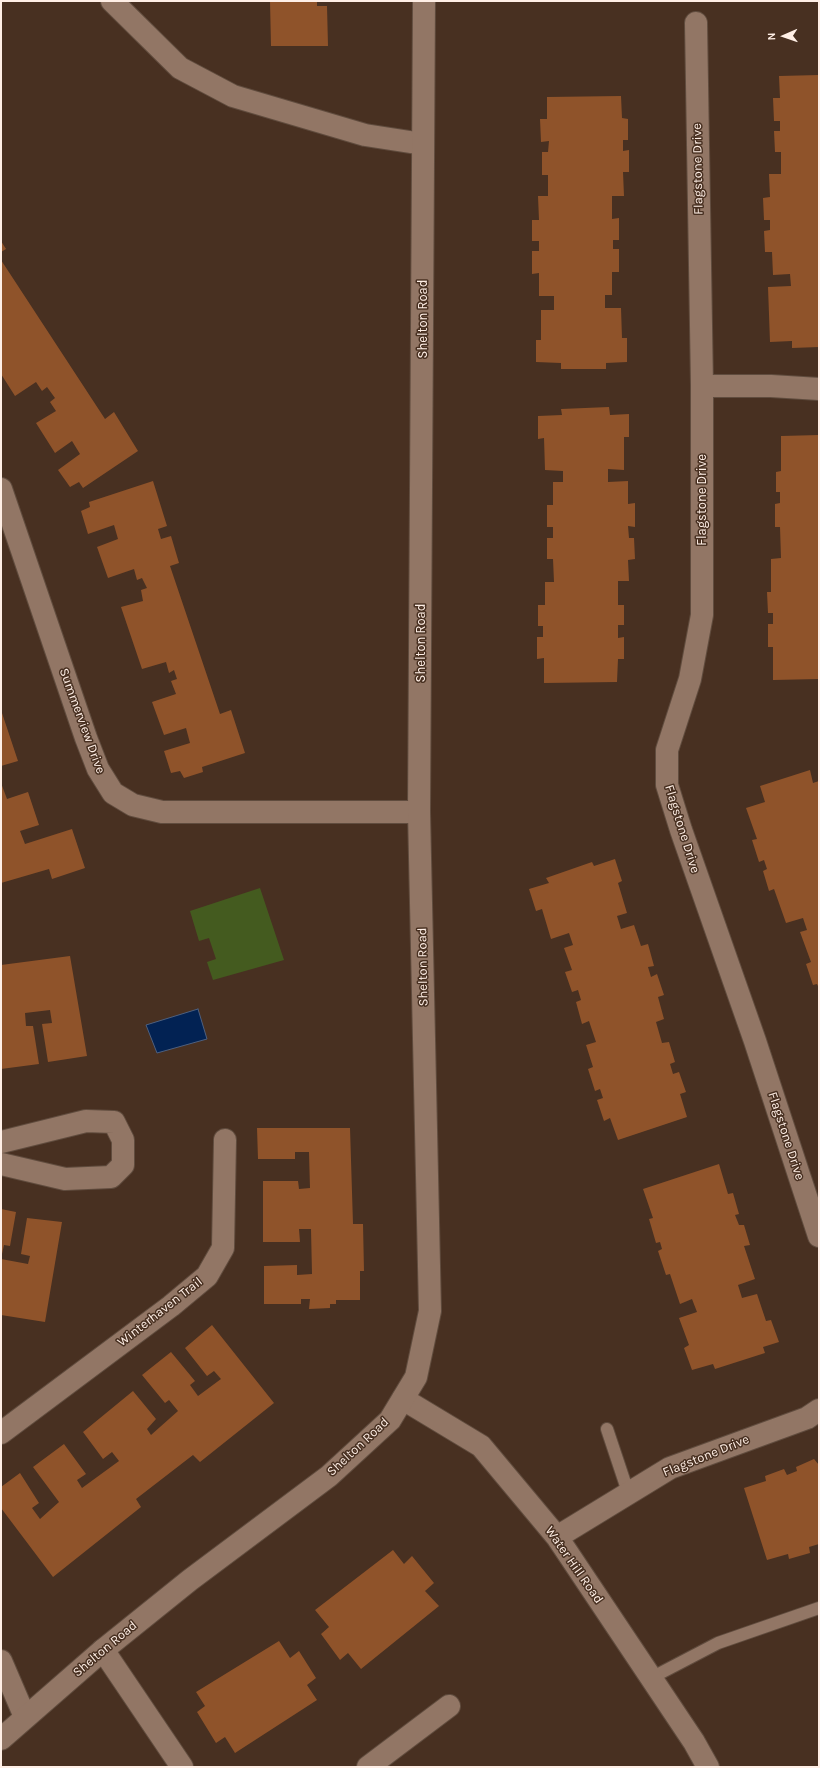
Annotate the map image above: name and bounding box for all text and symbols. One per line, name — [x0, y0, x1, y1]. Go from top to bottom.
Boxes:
north arrow — [764, 16, 804, 56]
text: N — [765, 32, 778, 41]
street label: Flagstone Drive — [689, 123, 707, 215]
street label: Shelton Road — [415, 280, 431, 358]
street label: Flagstone Drive — [694, 454, 710, 546]
street label: Shelton Road — [413, 604, 429, 682]
street label: Summerview Drive — [56, 666, 108, 776]
street label: Flagstone Drive — [661, 783, 703, 875]
street label: Shelton Road — [415, 927, 431, 1007]
street label: Flagstone Drive — [764, 1090, 808, 1182]
street label: Winterhaven Trail — [114, 1274, 206, 1350]
street label: Shelton Road — [324, 1414, 392, 1480]
street label: Flagstone Drive — [661, 1432, 751, 1480]
street label: Water Hill Road — [542, 1523, 606, 1607]
street label: Shelton Road — [70, 1618, 140, 1680]

